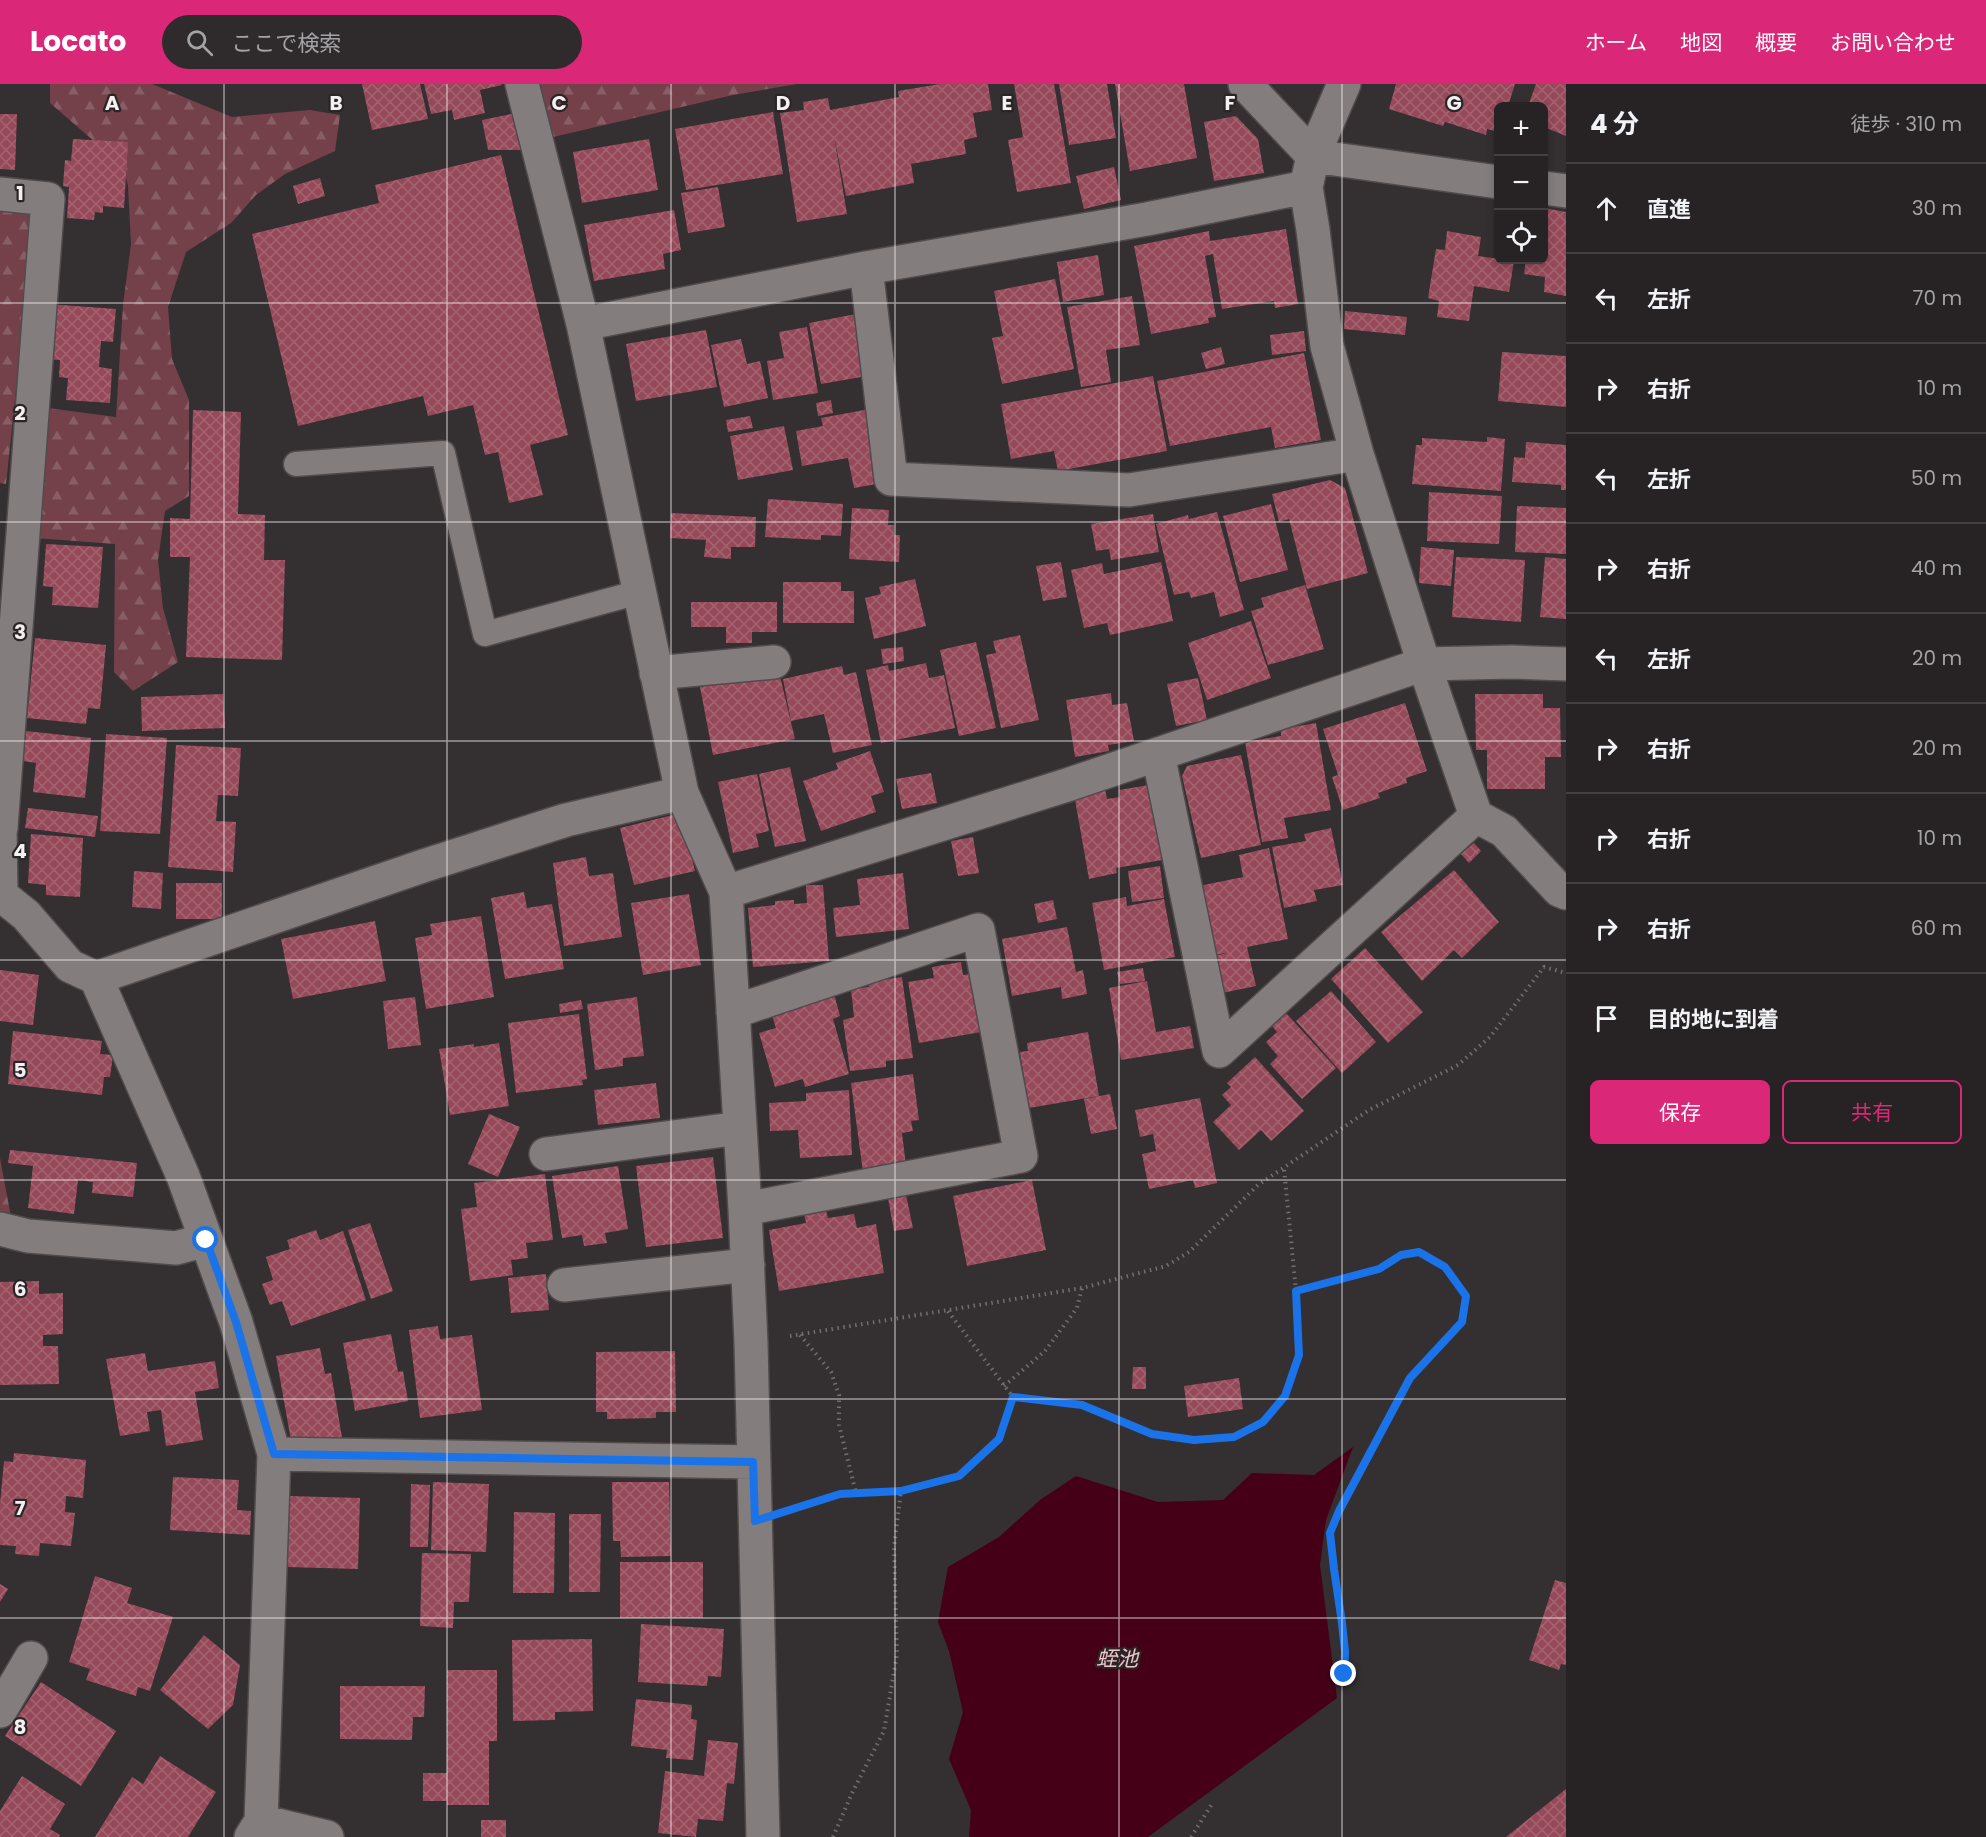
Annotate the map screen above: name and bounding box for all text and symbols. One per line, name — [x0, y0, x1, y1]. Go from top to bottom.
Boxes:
search box — [162, 15, 582, 69]
text: Locato — [30, 22, 126, 61]
icon: search — [183, 26, 216, 59]
text: ここで検索 — [231, 28, 341, 59]
text: ホーム — [1585, 28, 1647, 57]
text: 地図 — [1680, 28, 1722, 57]
text: 概要 — [1755, 28, 1797, 57]
text: お問い合わせ — [1830, 28, 1956, 57]
text: A — [105, 89, 120, 117]
text: B — [329, 89, 343, 117]
text: C — [551, 89, 567, 117]
text: D — [776, 89, 790, 117]
text: E — [1002, 89, 1012, 117]
text: F — [1225, 89, 1236, 117]
text: G — [1446, 89, 1462, 117]
map controls — [1494, 102, 1548, 264]
button: + — [1494, 102, 1548, 156]
text: 4 分 — [1590, 106, 1639, 142]
text: 徒歩 · 310 m — [1850, 110, 1962, 138]
button: − — [1494, 156, 1548, 210]
text: 1 — [16, 179, 24, 207]
icon: ahead — [1590, 192, 1623, 225]
text: 直進 — [1647, 194, 1691, 225]
text: 30 m — [1912, 194, 1962, 222]
button: locate — [1494, 210, 1548, 264]
icon: left — [1590, 282, 1623, 315]
text: 左折 — [1647, 284, 1691, 315]
text: 70 m — [1913, 284, 1962, 312]
icon: right — [1590, 372, 1623, 405]
text: 右折 — [1647, 374, 1691, 405]
text: 10 m — [1917, 374, 1962, 402]
text: 2 — [14, 399, 26, 427]
icon: left — [1590, 462, 1623, 495]
text: 左折 — [1647, 464, 1691, 495]
text: 50 m — [1911, 464, 1962, 492]
icon: right — [1590, 552, 1623, 585]
text: 右折 — [1647, 554, 1691, 585]
text: 40 m — [1911, 554, 1962, 582]
text: 3 — [14, 618, 26, 646]
icon: left — [1590, 642, 1623, 675]
text: 左折 — [1647, 644, 1691, 675]
text: 20 m — [1912, 644, 1962, 672]
icon: right — [1590, 732, 1623, 765]
text: 右折 — [1647, 734, 1691, 765]
text: 20 m — [1912, 734, 1962, 762]
icon: right — [1590, 822, 1623, 855]
text: 右折 — [1647, 824, 1691, 855]
text: 10 m — [1917, 824, 1962, 852]
text: 4 — [13, 837, 27, 865]
icon: right — [1590, 912, 1623, 945]
text: 右折 — [1647, 914, 1691, 945]
text: 60 m — [1911, 914, 1962, 942]
icon: arrive — [1590, 1002, 1623, 1035]
text: 目的地に到着 — [1647, 1004, 1779, 1035]
text: 5 — [14, 1056, 27, 1084]
button: 保存 — [1590, 1080, 1770, 1144]
button: 共有 — [1782, 1080, 1962, 1144]
route start — [192, 1226, 218, 1252]
text: 6 — [14, 1275, 26, 1303]
text: 7 — [15, 1494, 26, 1522]
water label: 蛭池 — [1096, 1644, 1140, 1673]
route end — [1330, 1660, 1356, 1686]
text: 8 — [14, 1713, 26, 1741]

